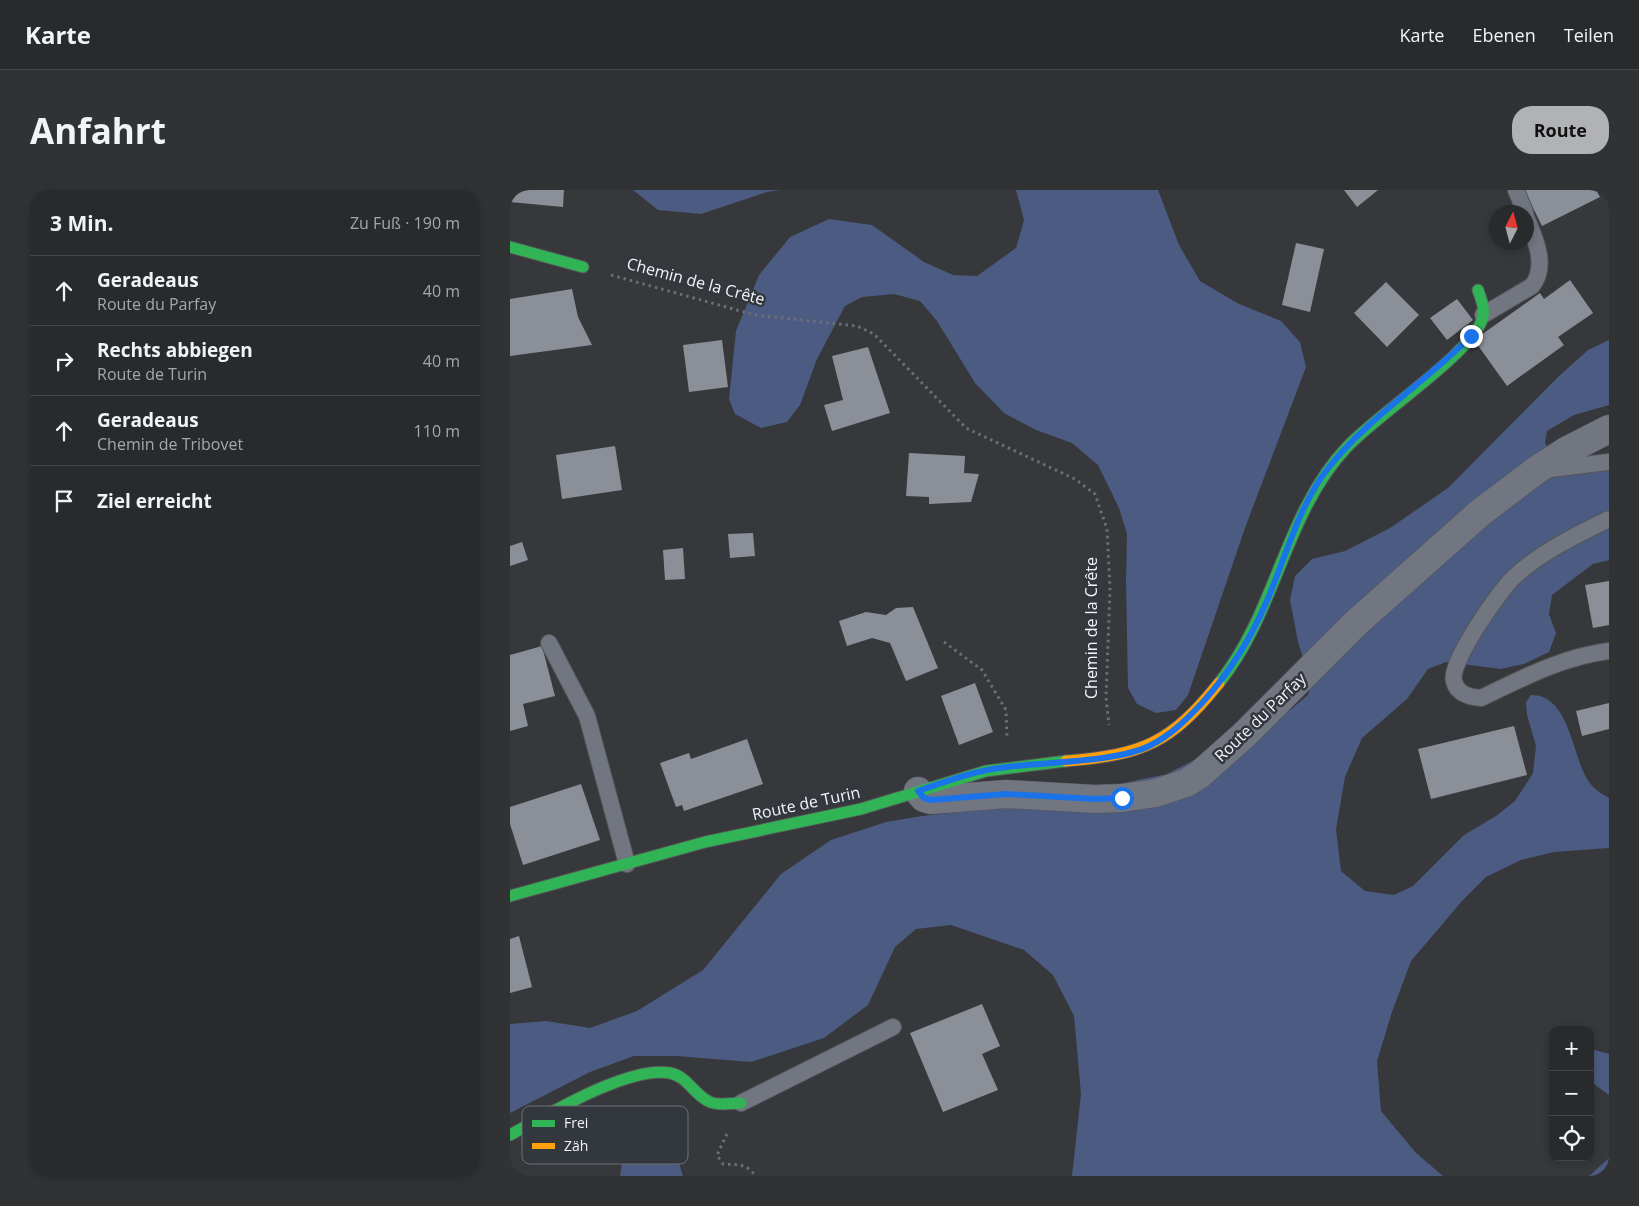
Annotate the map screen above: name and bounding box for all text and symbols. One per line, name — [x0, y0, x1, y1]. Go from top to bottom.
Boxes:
text: Karte — [25, 18, 91, 51]
text: Karte — [1400, 23, 1444, 47]
text: Ebenen — [1472, 23, 1536, 47]
text: Teilen — [1564, 23, 1614, 47]
button: Route — [1512, 106, 1609, 154]
text: Anfahrt — [30, 107, 166, 154]
north arrow — [1489, 205, 1534, 250]
text: 3 Min. — [50, 209, 113, 237]
text: Zu Fuß · 190 m — [350, 212, 460, 234]
street label: Chemin de la Crête — [625, 252, 767, 310]
text: Geradeaus — [97, 267, 199, 293]
icon: ahead — [50, 277, 78, 305]
text: 40 m — [423, 280, 460, 302]
text: Route du Parfay — [97, 293, 216, 315]
route end — [1460, 325, 1483, 348]
text: Rechts abbiegen — [97, 337, 253, 363]
icon: right — [50, 347, 78, 375]
text: 40 m — [423, 350, 460, 372]
text: Route de Turin — [97, 363, 207, 385]
text: Geradeaus — [97, 407, 199, 433]
icon: ahead — [50, 417, 78, 445]
text: 110 m — [414, 420, 460, 442]
text: Chemin de Tribovet — [97, 433, 243, 455]
icon: arrive — [50, 487, 78, 515]
text: Ziel erreicht — [97, 488, 212, 514]
street label: Chemin de la Crête — [1080, 557, 1102, 699]
street label: Route du Parfay — [1209, 667, 1311, 766]
street label: Route de Turin — [750, 781, 862, 825]
route start — [1111, 787, 1134, 810]
map controls — [1549, 1026, 1594, 1161]
button: + — [1549, 1026, 1594, 1071]
button: − — [1549, 1071, 1594, 1116]
legend — [522, 1106, 688, 1164]
text: Frei — [564, 1113, 588, 1132]
button: locate — [1549, 1116, 1594, 1161]
text: Zäh — [564, 1136, 588, 1155]

